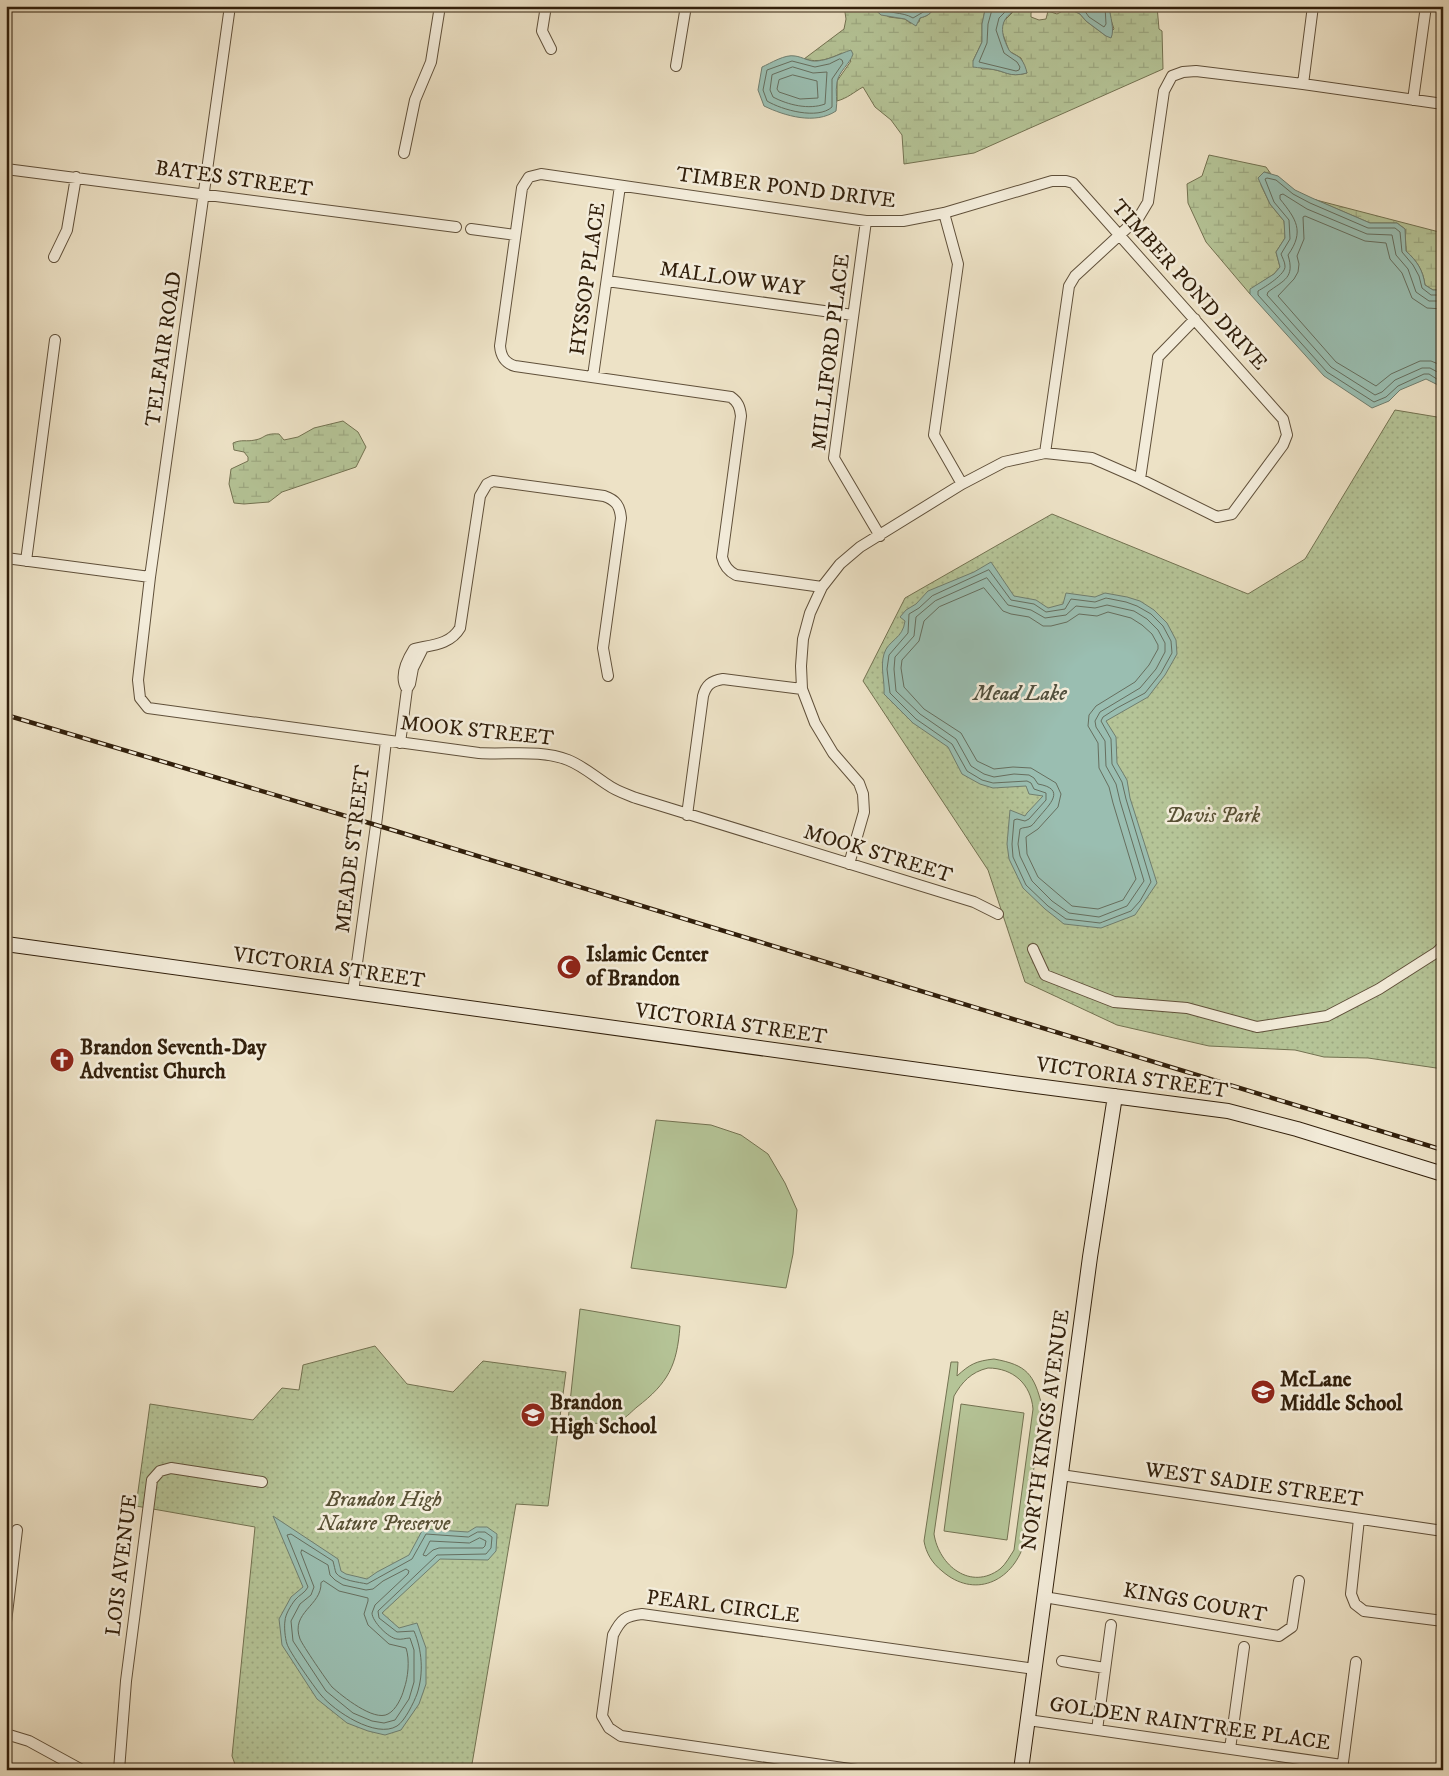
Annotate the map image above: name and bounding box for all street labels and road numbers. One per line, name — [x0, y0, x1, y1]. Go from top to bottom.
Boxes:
street label: BATES STREET — [153, 155, 315, 203]
street label: TIMBER POND DRIVE — [675, 162, 897, 214]
street label: TIMBER POND DRIVE — [1105, 194, 1273, 376]
street label: HYSSOP PLACE — [564, 201, 612, 357]
street label: MILLIFORD PLACE — [806, 252, 856, 452]
street label: MALLOW WAY — [658, 256, 807, 302]
street label: TELFAIR ROAD — [140, 270, 188, 428]
street label: MOOK STREET — [399, 710, 555, 752]
street label: MEADE STREET — [330, 764, 376, 934]
street label: MOOK STREET — [800, 819, 956, 889]
street label: VICTORIA STREET — [230, 942, 427, 994]
street label: VICTORIA STREET — [632, 998, 829, 1050]
street label: VICTORIA STREET — [1033, 1052, 1230, 1104]
street label: NORTH KINGS AVENUE — [1016, 1307, 1076, 1552]
street label: WEST SADIE STREET — [1142, 1457, 1365, 1513]
street label: LOIS AVENUE — [100, 1492, 144, 1638]
street label: KINGS COURT — [1121, 1578, 1269, 1628]
street label: PEARL CIRCLE — [645, 1585, 801, 1629]
street label: GOLDEN RAINTREE PLACE — [1048, 1691, 1332, 1757]

